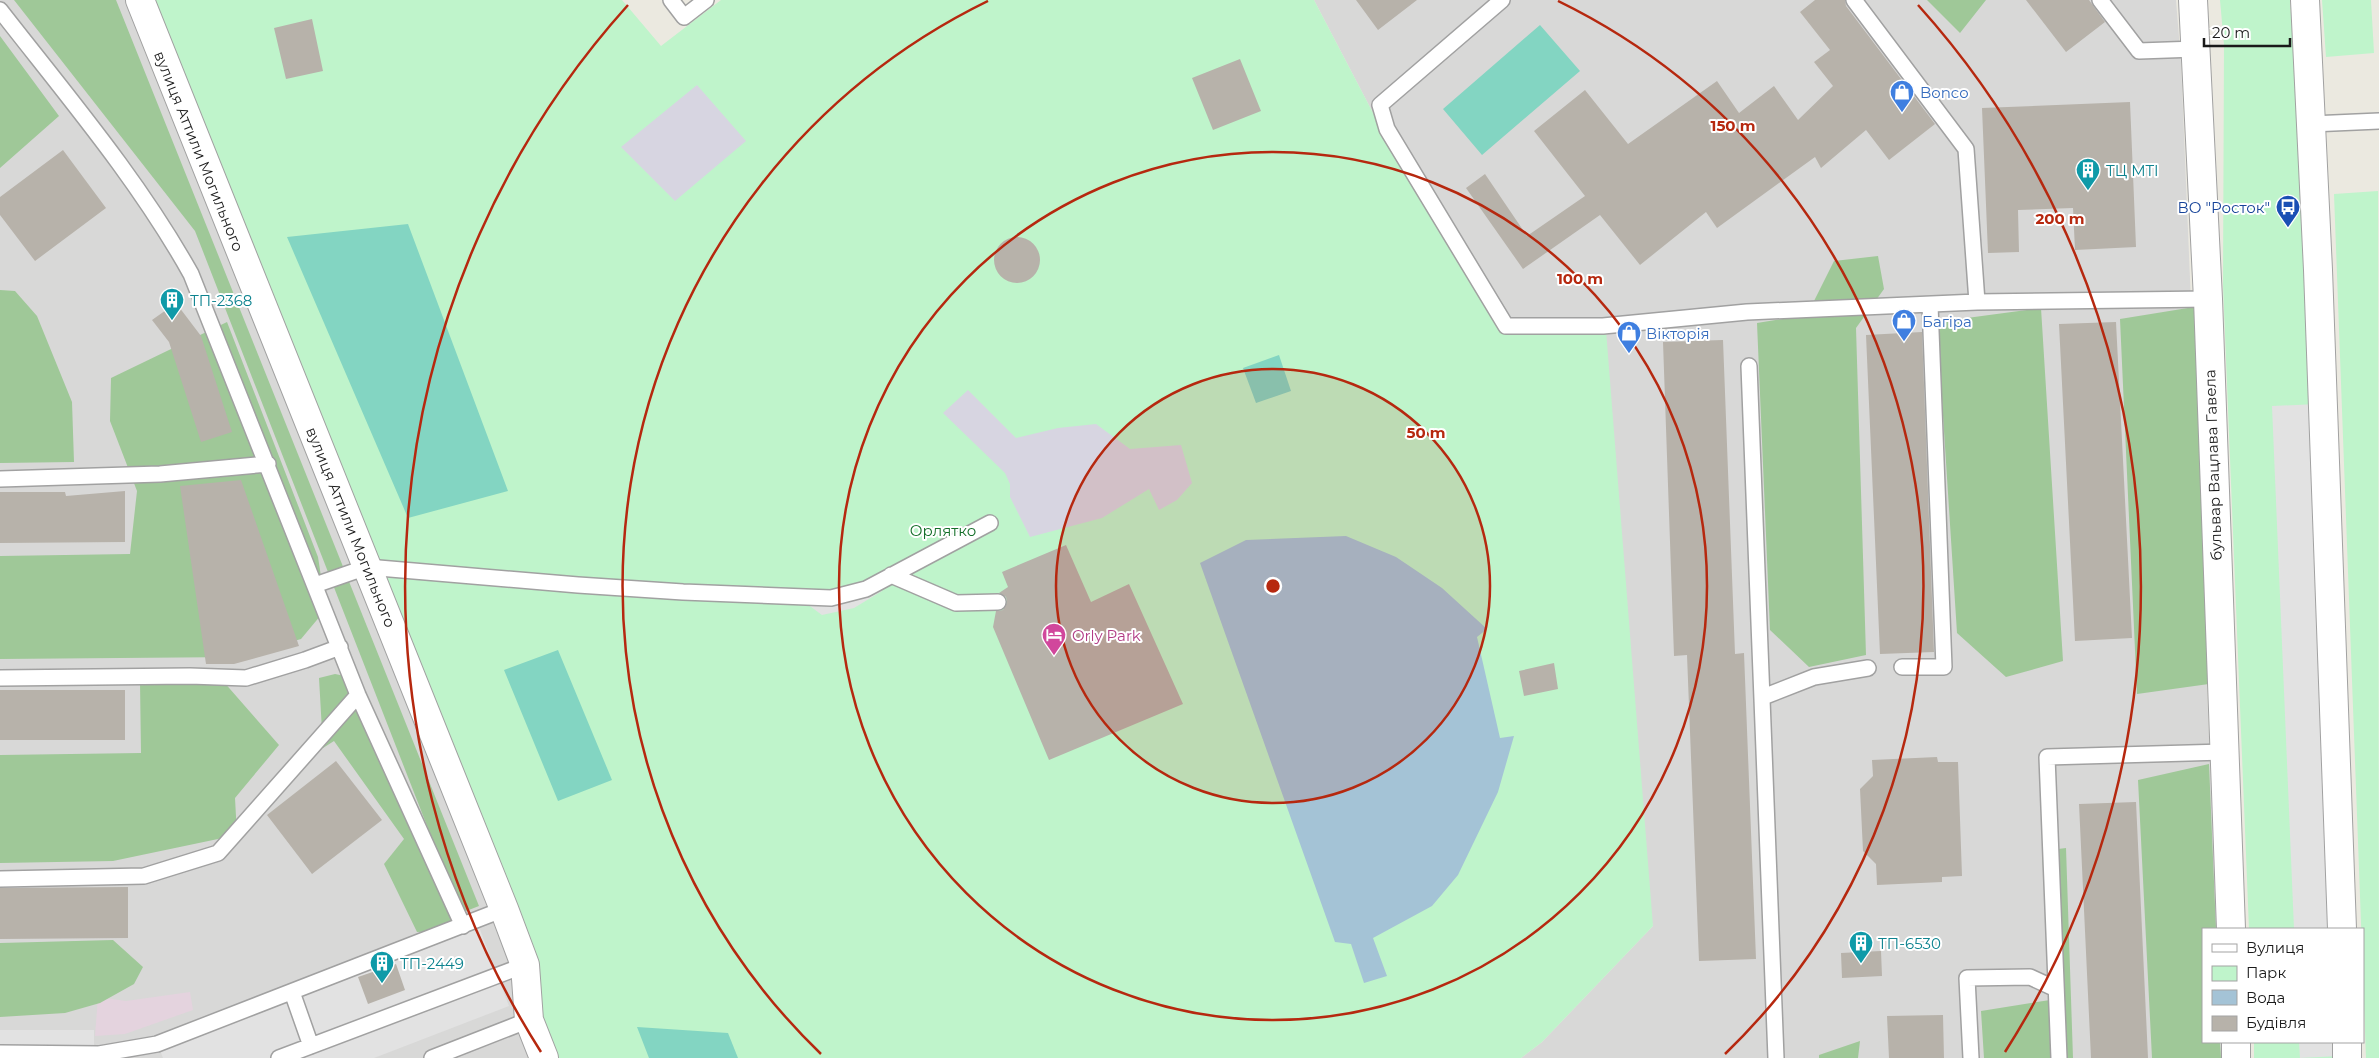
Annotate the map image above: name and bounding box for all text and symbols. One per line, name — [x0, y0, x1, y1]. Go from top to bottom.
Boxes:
scale bar — [2204, 15, 2290, 47]
text: 20 m — [2212, 23, 2250, 42]
street label: вулиця Аттили Могильного — [150, 48, 248, 254]
shop icon: Bonco — [1889, 79, 1915, 113]
place label: Bonco — [1920, 83, 1969, 102]
text: 150 m — [1711, 116, 1755, 135]
building icon: ТЦ MTI — [2075, 157, 2101, 191]
place label: ТЦ MTI — [2106, 161, 2159, 180]
bus stop icon: ВО "Росток" — [2275, 194, 2301, 228]
place label: ВО "Росток" — [2178, 198, 2270, 217]
text: 200 m — [2035, 209, 2085, 228]
text: 100 m — [1557, 269, 1603, 288]
building icon: ТП-2368 — [159, 287, 185, 321]
place label: ТП-2368 — [190, 291, 252, 310]
shop icon: Багіра — [1891, 308, 1917, 342]
place label: Багіра — [1922, 312, 1972, 331]
shop icon: Вікторія — [1616, 320, 1642, 354]
place label: Вікторія — [1646, 324, 1710, 343]
street label: бульвар Вацлава Гавела — [2200, 369, 2226, 561]
text: 50 m — [1406, 423, 1446, 442]
street label: вулиця Аттили Могильного — [302, 424, 400, 630]
park label: Орлятко — [910, 521, 976, 540]
centre of rings — [1264, 577, 1282, 595]
hotel icon: Orly Park — [1041, 622, 1067, 656]
place label: Orly Park — [1072, 626, 1141, 645]
legend — [2202, 928, 2364, 1043]
building icon: ТП-6530 — [1848, 930, 1874, 964]
place label: ТП-6530 — [1878, 934, 1941, 953]
text: Вулиця — [2246, 938, 2304, 957]
building icon: ТП-2449 — [369, 950, 395, 984]
place label: ТП-2449 — [400, 954, 464, 973]
text: Парк — [2246, 963, 2286, 982]
text: Вода — [2246, 988, 2285, 1007]
text: Будівля — [2246, 1013, 2306, 1032]

